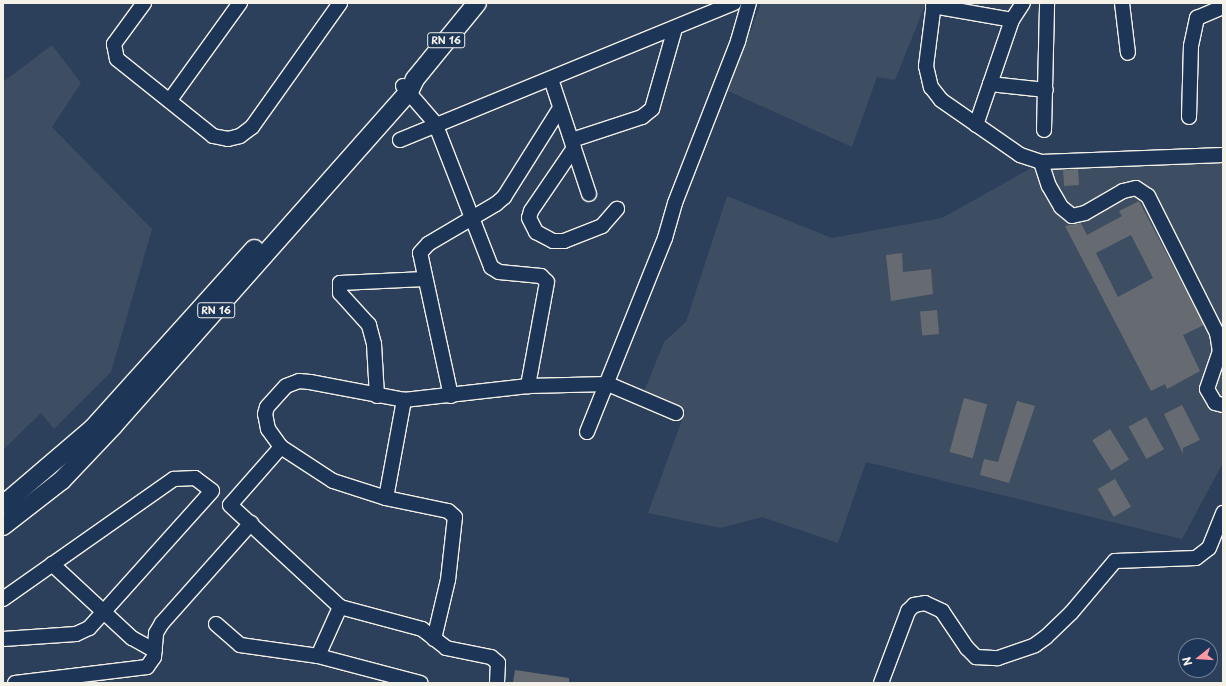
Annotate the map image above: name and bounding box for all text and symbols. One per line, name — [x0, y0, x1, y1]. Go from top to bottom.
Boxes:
road number: RN 16 — [426, 32, 466, 48]
road number: RN 16 — [196, 302, 236, 318]
north arrow — [1178, 638, 1218, 678]
text: N — [1178, 655, 1196, 668]

